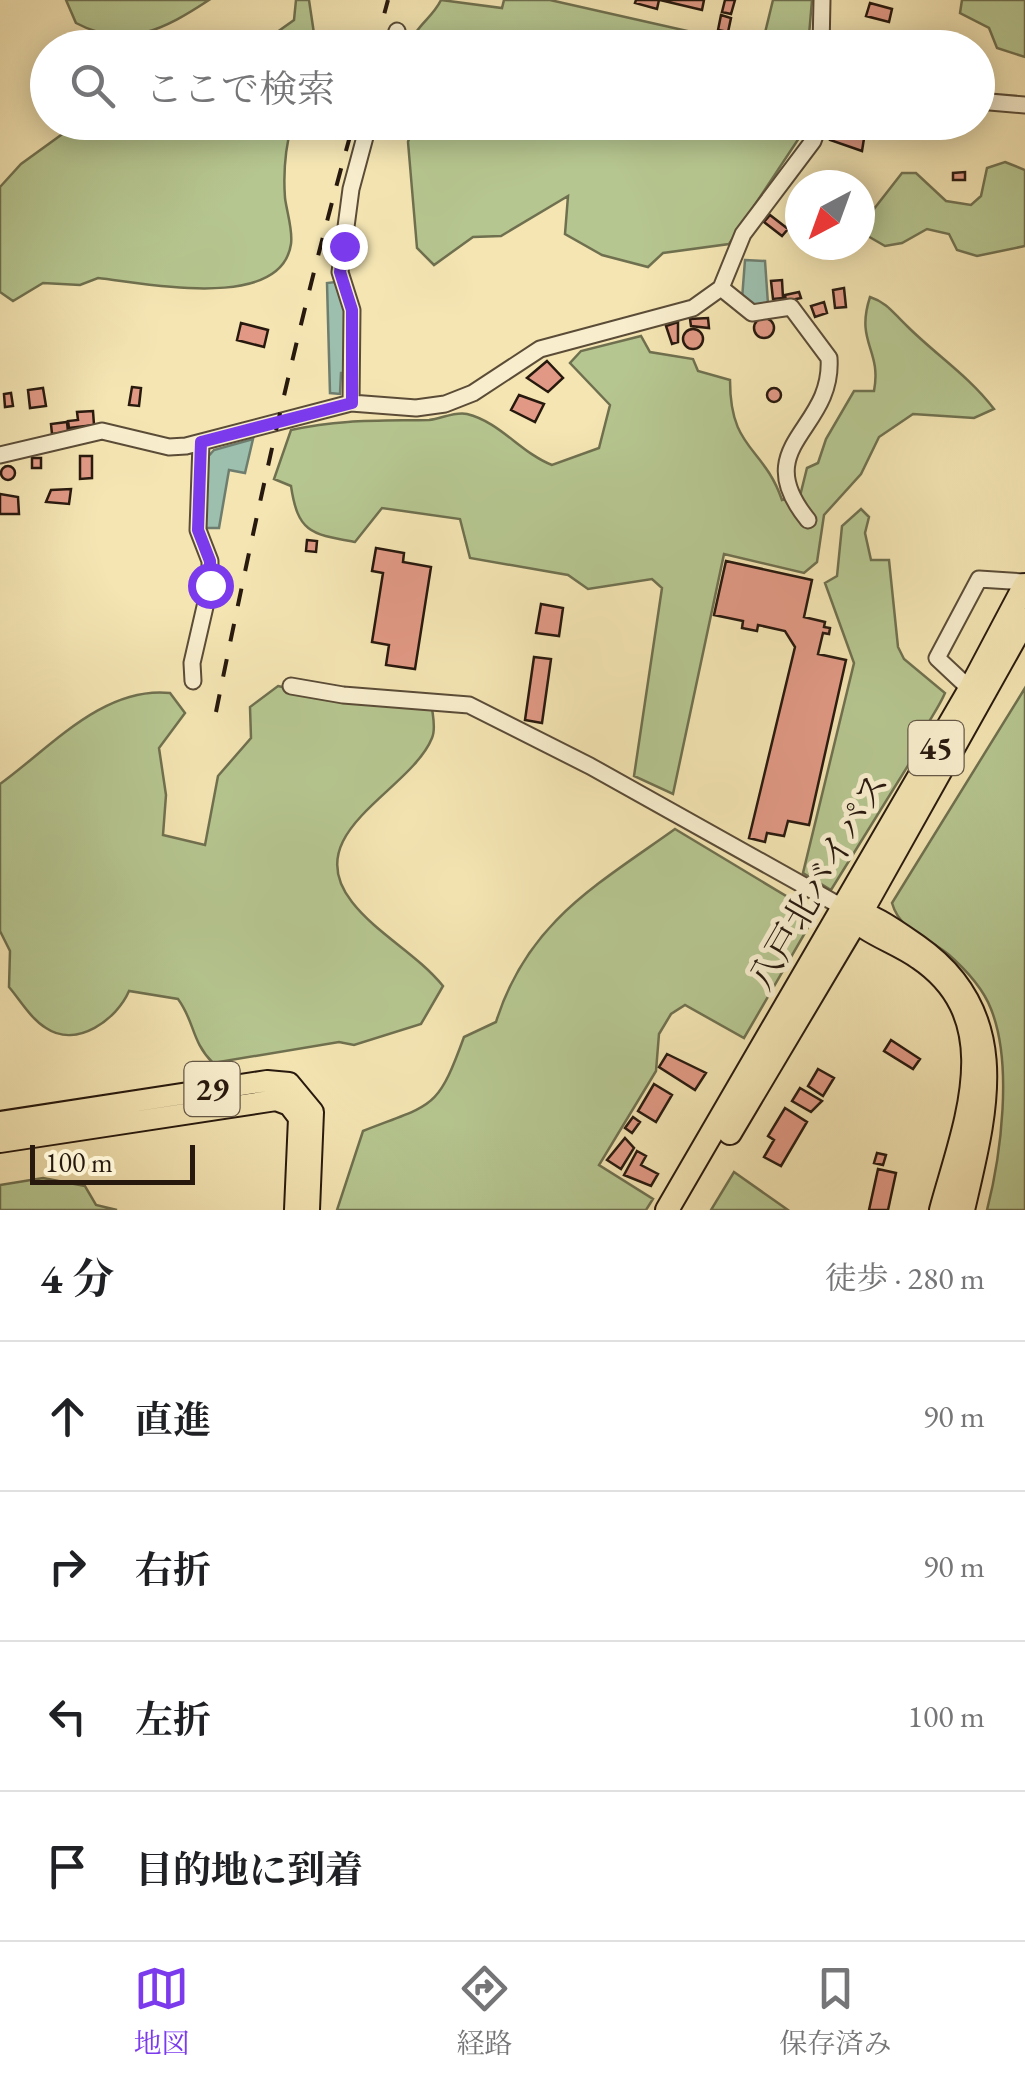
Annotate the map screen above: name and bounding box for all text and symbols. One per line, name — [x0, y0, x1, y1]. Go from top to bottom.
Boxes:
search box — [30, 30, 995, 140]
icon: search — [65, 58, 120, 113]
text: ここで検索 — [145, 64, 335, 113]
north arrow — [785, 170, 875, 260]
route end — [322, 224, 368, 270]
route start — [188, 563, 234, 609]
road number: 45 — [908, 721, 964, 775]
street label: 八戸北バイパス — [737, 764, 899, 998]
road number: 29 — [184, 1062, 240, 1116]
scale bar — [30, 1140, 195, 1184]
text: 100 m — [45, 1144, 113, 1180]
text: 4 分 — [40, 1251, 114, 1306]
text: 徒歩 · 280 m — [824, 1257, 985, 1299]
icon: ahead — [40, 1389, 95, 1444]
text: 直進 — [135, 1395, 211, 1444]
text: 90 m — [923, 1395, 985, 1437]
icon: right — [40, 1539, 95, 1594]
text: 右折 — [135, 1545, 211, 1594]
text: 90 m — [923, 1545, 985, 1587]
icon: left — [40, 1689, 95, 1744]
text: 左折 — [135, 1695, 211, 1744]
text: 100 m — [908, 1695, 985, 1737]
icon: arrive — [40, 1839, 95, 1894]
text: 目的地に到着 — [135, 1845, 363, 1894]
tab: 地図 — [133, 1961, 190, 2061]
tab: 経路 — [456, 1961, 513, 2061]
tab: 保存済み — [779, 1961, 892, 2061]

